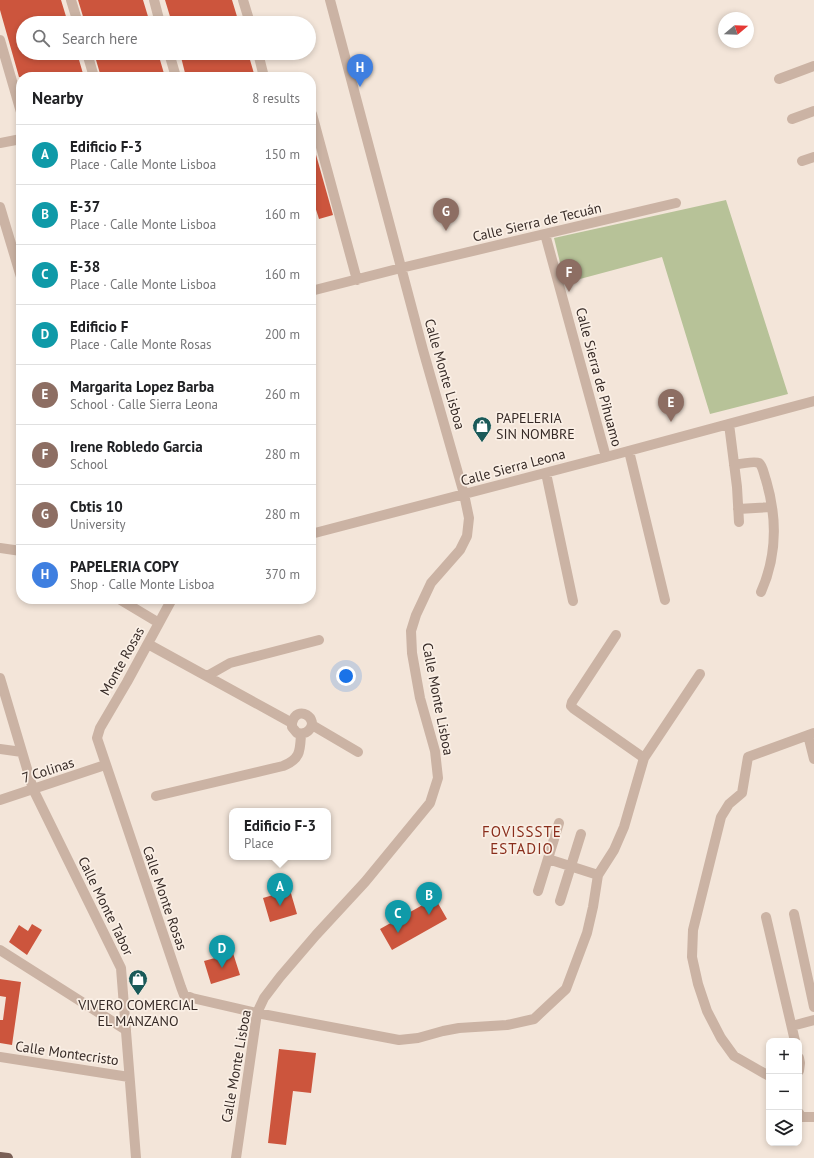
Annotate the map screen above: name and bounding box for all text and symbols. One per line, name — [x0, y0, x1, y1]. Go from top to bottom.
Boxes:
north arrow — [718, 12, 754, 48]
search box — [16, 16, 316, 60]
icon: search — [30, 27, 52, 49]
text: Search here — [62, 29, 138, 48]
pin: H — [347, 54, 373, 87]
text: Nearby — [32, 87, 83, 109]
text: 8 results — [252, 90, 300, 107]
text: Edificio F-3 — [70, 137, 142, 156]
text: A — [41, 146, 49, 163]
text: 150 m — [265, 146, 300, 163]
text: Place · Calle Monte Lisboa — [70, 156, 216, 173]
text: E-37 — [70, 197, 100, 216]
pin: G — [433, 198, 459, 231]
street label: Calle Sierra de Tecuán — [471, 198, 603, 246]
text: B — [41, 206, 49, 223]
text: 160 m — [265, 206, 300, 223]
text: Place · Calle Monte Lisboa — [70, 216, 216, 233]
text: E-38 — [70, 257, 100, 276]
pin: F — [556, 259, 582, 292]
text: C — [41, 266, 49, 283]
text: 160 m — [265, 266, 300, 283]
text: Place · Calle Monte Lisboa — [70, 276, 216, 293]
street label: Calle Sierra de Pihuamo — [572, 306, 626, 448]
text: Edificio F — [70, 317, 128, 336]
street label: Calle Monte Lisboa — [421, 317, 469, 431]
text: D — [41, 326, 49, 343]
text: 200 m — [265, 326, 300, 343]
text: Place · Calle Monte Rosas — [70, 336, 212, 353]
text: Margarita Lopez Barba — [70, 377, 214, 396]
text: E — [42, 386, 48, 403]
text: 260 m — [265, 386, 300, 403]
pin: E — [658, 389, 684, 422]
text: School · Calle Sierra Leona — [70, 396, 218, 413]
place label: PAPELERIA SIN NOMBRE — [496, 409, 575, 443]
shop icon: PAPELERIA SIN NOMBRE — [471, 415, 493, 443]
text: Irene Robledo Garcia — [70, 437, 203, 456]
street label: Calle Sierra Leona — [459, 444, 567, 490]
text: F — [42, 446, 48, 463]
text: 280 m — [265, 446, 300, 463]
text: School — [70, 456, 108, 473]
text: Cbtis 10 — [70, 497, 123, 516]
text: G — [41, 506, 49, 523]
text: 280 m — [265, 506, 300, 523]
text: University — [70, 516, 126, 533]
text: PAPELERIA COPY — [70, 557, 179, 576]
text: H — [41, 566, 49, 583]
text: 370 m — [265, 566, 300, 583]
text: Shop · Calle Monte Lisboa — [70, 576, 215, 593]
street label: Monte Rosas — [96, 623, 148, 698]
street label: Calle Monte Lisboa — [418, 641, 458, 757]
your location — [336, 666, 356, 686]
street label: 7 Colinas — [20, 753, 77, 787]
popup — [229, 808, 331, 860]
text: Edificio F-3 — [244, 816, 316, 835]
district label: FOVISSSTE ESTADIO — [482, 822, 562, 858]
text: Place — [244, 835, 274, 852]
street label: Calle Monte Rosas — [139, 843, 191, 953]
street label: Calle Monte Tabor — [74, 853, 138, 959]
pin: A — [267, 873, 293, 906]
pin: B — [416, 882, 442, 915]
pin: C — [385, 900, 411, 933]
pin: D — [209, 935, 235, 968]
shop icon: VIVERO COMERCIAL EL MANZANO — [127, 968, 149, 996]
place label: VIVERO COMERCIAL EL MANZANO — [77, 996, 198, 1030]
street label: Calle Monte Lisboa — [217, 1008, 255, 1124]
street label: Calle Montecristo — [14, 1037, 120, 1069]
map controls — [766, 1038, 802, 1146]
button: + — [766, 1038, 802, 1074]
button: − — [766, 1074, 802, 1110]
button: layers — [766, 1110, 802, 1146]

